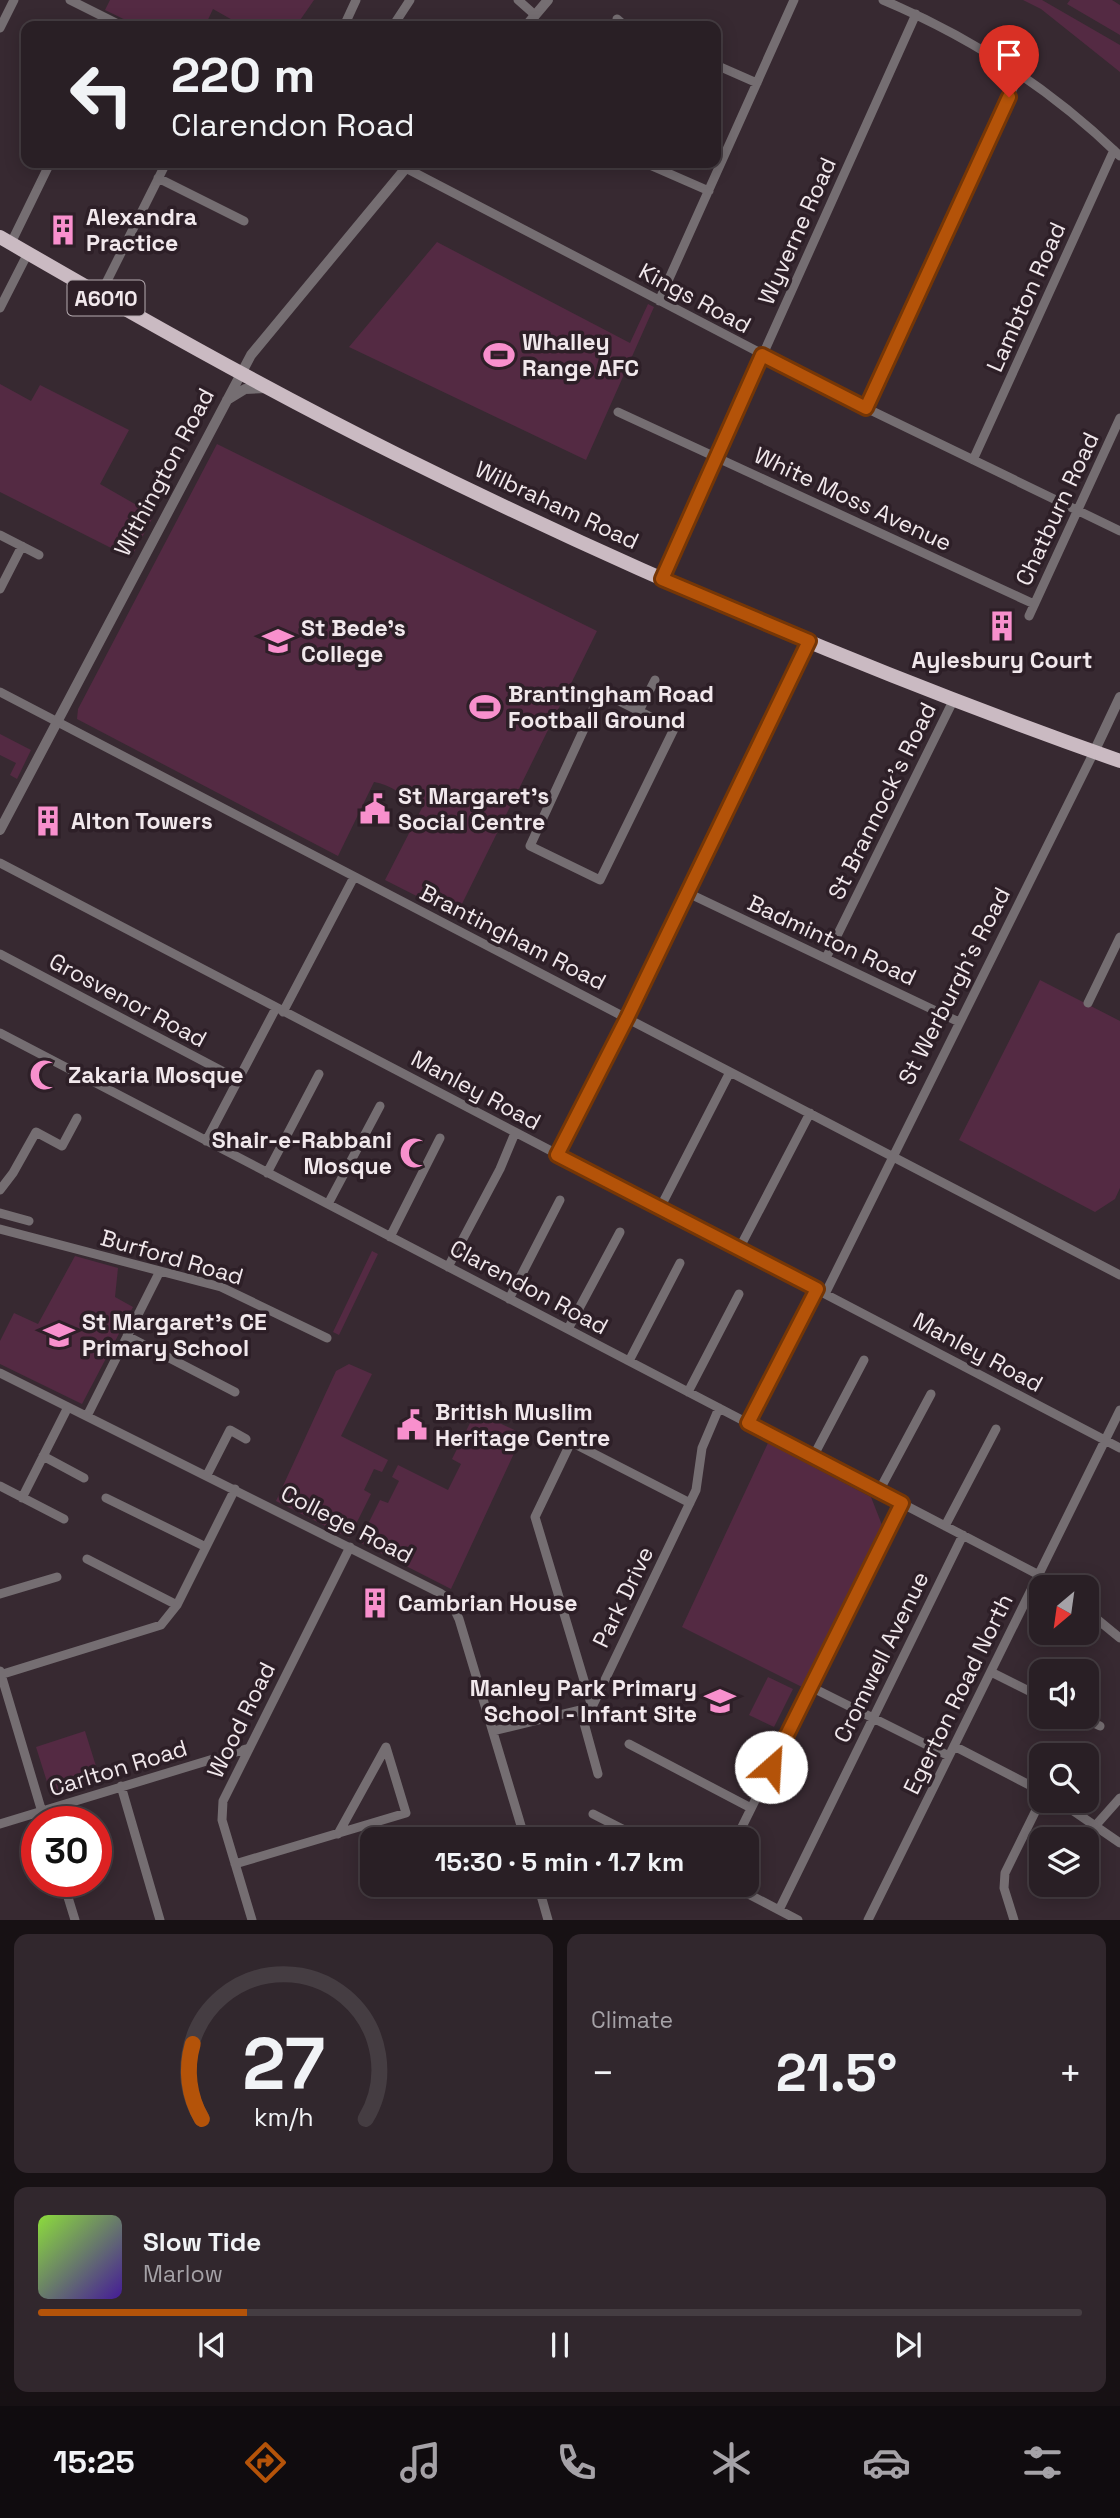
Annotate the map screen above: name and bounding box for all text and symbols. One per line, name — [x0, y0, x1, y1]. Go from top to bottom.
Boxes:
pin — [979, 25, 1039, 97]
icon: arrive — [990, 36, 1028, 74]
text: 220 m — [171, 44, 315, 106]
icon: left — [56, 49, 147, 140]
text: Clarendon Road — [171, 105, 415, 145]
street label: Wyverne Road — [751, 153, 843, 309]
place label: Alexandra Practice — [86, 202, 197, 258]
building icon: Alexandra Practice — [46, 213, 80, 247]
street label: Lambton Road — [980, 217, 1072, 377]
street label: Kings Road — [634, 256, 756, 340]
road number: A6010 — [68, 280, 144, 316]
place label: Whalley Range AFC — [522, 327, 639, 383]
sports icon: Whalley Range AFC — [482, 338, 516, 372]
street label: Withington Road — [107, 383, 221, 561]
street label: Chatburn Road — [1008, 427, 1106, 591]
street label: White Moss Avenue — [749, 440, 957, 558]
street label: Wilbraham Road — [470, 454, 644, 556]
building icon: Aylesbury Court — [985, 609, 1019, 643]
place label: St Bede's College — [301, 613, 406, 669]
school or university icon: St Bede's College — [261, 624, 295, 658]
place label: Aylesbury Court — [912, 645, 1092, 675]
place label: Brantingham Road Football Ground — [508, 679, 714, 735]
sports icon: Brantingham Road Football Ground — [468, 690, 502, 724]
street label: St Brannock's Road — [821, 697, 943, 905]
place label: St Margaret's Social Centre — [398, 781, 549, 837]
public building icon: St Margaret's Social Centre — [358, 792, 392, 826]
building icon: Alton Towers — [31, 804, 65, 838]
place label: Alton Towers — [71, 806, 213, 836]
street label: Brantingham Road — [415, 877, 611, 997]
street label: St Werburgh's Road — [891, 882, 1017, 1090]
street label: Badminton Road — [743, 888, 921, 992]
street label: Grosvenor Road — [44, 946, 212, 1054]
street label: Manley Road — [406, 1043, 546, 1137]
mosque icon: Zakaria Mosque — [28, 1058, 62, 1092]
place label: Zakaria Mosque — [68, 1060, 243, 1090]
place label: Shair-e-Rabbani Mosque — [212, 1125, 392, 1181]
mosque icon: Shair-e-Rabbani Mosque — [398, 1136, 432, 1170]
street label: Burford Road — [97, 1222, 247, 1292]
street label: Clarendon Road — [445, 1233, 613, 1341]
street label: Manley Road — [908, 1305, 1048, 1399]
place label: St Margaret's CE Primary School — [82, 1307, 267, 1363]
school or university icon: St Margaret's CE Primary School — [42, 1318, 76, 1352]
place label: British Muslim Heritage Centre — [435, 1397, 610, 1453]
public building icon: British Muslim Heritage Centre — [395, 1408, 429, 1442]
street label: College Road — [276, 1478, 418, 1570]
street label: Park Drive — [586, 1542, 660, 1652]
street label: Cromwell Avenue — [827, 1566, 935, 1748]
north arrow — [1029, 1575, 1099, 1645]
map controls — [1029, 1575, 1099, 1897]
building icon: Cambrian House — [358, 1586, 392, 1620]
place label: Cambrian House — [398, 1588, 578, 1618]
street label: Egerton Road North — [896, 1589, 1020, 1799]
street label: Wood Road — [200, 1657, 282, 1783]
button: sound — [1029, 1659, 1099, 1729]
place label: Manley Park Primary School - Infant Site — [470, 1673, 697, 1729]
school or university icon: Manley Park Primary School - Infant Site — [703, 1684, 737, 1718]
position arrow — [734, 1730, 808, 1804]
street label: Carlton Road — [45, 1733, 191, 1803]
button: search — [1029, 1743, 1099, 1813]
speed limit sign: 30 — [21, 1806, 112, 1897]
button: layers — [1029, 1827, 1099, 1897]
text: 15:30 · 5 min · 1.7 km — [435, 1845, 684, 1879]
text: Climate — [591, 2005, 673, 2035]
text: 27 — [242, 2018, 325, 2111]
text: 21.5° — [776, 2040, 897, 2106]
text: − — [591, 2049, 615, 2097]
text: + — [1058, 2049, 1082, 2097]
text: km/h — [254, 2101, 313, 2133]
text: Slow Tide — [143, 2225, 261, 2259]
text: Marlow — [143, 2259, 223, 2289]
icon: previous — [193, 2326, 231, 2364]
icon: pause — [541, 2326, 579, 2364]
icon: next — [889, 2326, 927, 2364]
icon: directions — [241, 2438, 290, 2487]
icon: music — [396, 2438, 445, 2487]
icon: phone — [552, 2438, 601, 2487]
icon: climate — [707, 2438, 756, 2487]
icon: car — [862, 2438, 911, 2487]
icon: filters — [1018, 2438, 1067, 2487]
text: 15:25 — [53, 2442, 135, 2482]

